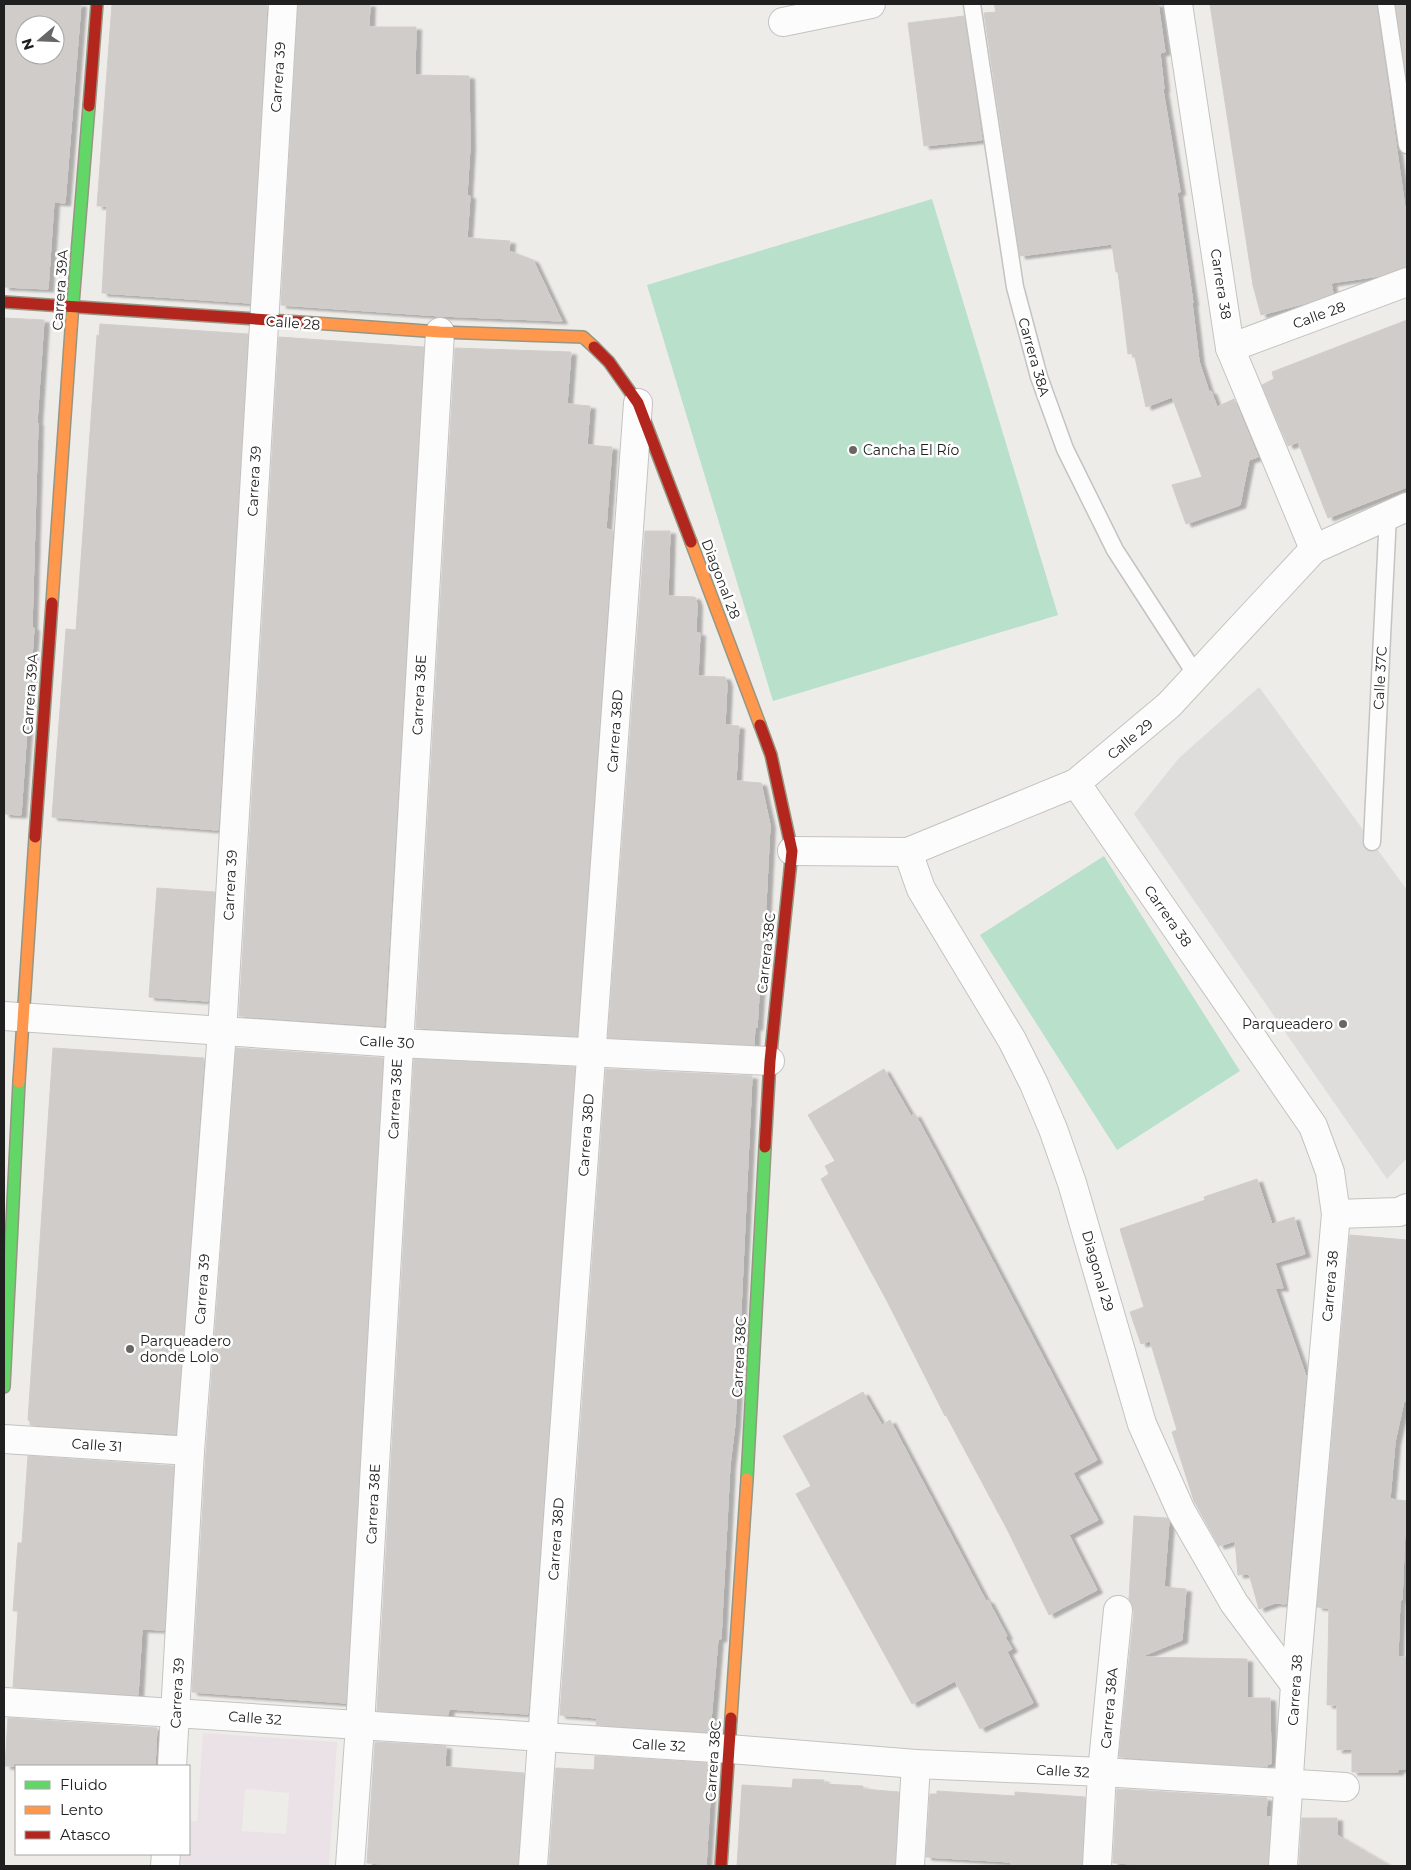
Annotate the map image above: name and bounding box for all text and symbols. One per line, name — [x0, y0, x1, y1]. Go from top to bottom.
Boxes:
north arrow — [15, 15, 65, 65]
text: N — [17, 36, 38, 53]
street label: Carrera 39 — [267, 41, 289, 113]
street label: Carrera 38 — [1207, 247, 1235, 321]
street label: Carrera 39A — [48, 248, 72, 331]
street label: Calle 28 — [1290, 297, 1348, 333]
street label: Calle 28 — [265, 312, 321, 334]
street label: Carrera 38A — [1014, 315, 1054, 399]
place label: Cancha El Río — [863, 441, 959, 459]
marker: Cancha El Río — [847, 444, 859, 456]
street label: Carrera 39 — [243, 445, 265, 517]
street label: Diagonal 28 — [698, 537, 744, 621]
street label: Calle 37C — [1369, 646, 1391, 710]
street label: Carrera 39A — [18, 652, 42, 735]
street label: Carrera 38E — [408, 654, 430, 736]
street label: Carrera 38D — [603, 689, 627, 773]
street label: Calle 29 — [1103, 715, 1157, 763]
street label: Carrera 39 — [219, 849, 241, 921]
street label: Carrera 38 — [1140, 882, 1196, 950]
street label: Carrera 38C — [753, 912, 779, 994]
place label: Parqueadero — [1242, 1015, 1333, 1033]
marker: Parqueadero — [1337, 1018, 1349, 1030]
street label: Calle 30 — [359, 1032, 415, 1052]
street label: Carrera 38E — [384, 1058, 406, 1140]
street label: Carrera 38D — [574, 1093, 598, 1177]
street label: Diagonal 29 — [1078, 1228, 1118, 1314]
street label: Carrera 38 — [1318, 1250, 1342, 1322]
street label: Carrera 39 — [191, 1253, 213, 1325]
street label: Carrera 38C — [728, 1316, 750, 1398]
place label: Parqueadero donde Lolo — [140, 1332, 231, 1366]
marker: Parqueadero donde Lolo — [124, 1343, 136, 1355]
street label: Calle 31 — [71, 1434, 123, 1456]
street label: Carrera 38E — [362, 1463, 384, 1545]
street label: Carrera 38D — [544, 1497, 568, 1581]
street label: Carrera 38 — [1284, 1654, 1306, 1726]
street label: Carrera 39 — [166, 1657, 188, 1729]
street label: Carrera 38A — [1096, 1666, 1122, 1749]
street label: Calle 32 — [228, 1707, 282, 1729]
street label: Carrera 38C — [701, 1720, 725, 1802]
street label: Calle 32 — [632, 1735, 686, 1755]
street label: Calle 32 — [1036, 1761, 1090, 1781]
legend — [15, 1765, 190, 1855]
text: Fluido — [60, 1775, 107, 1794]
text: Lento — [60, 1800, 103, 1819]
text: Atasco — [60, 1825, 110, 1844]

